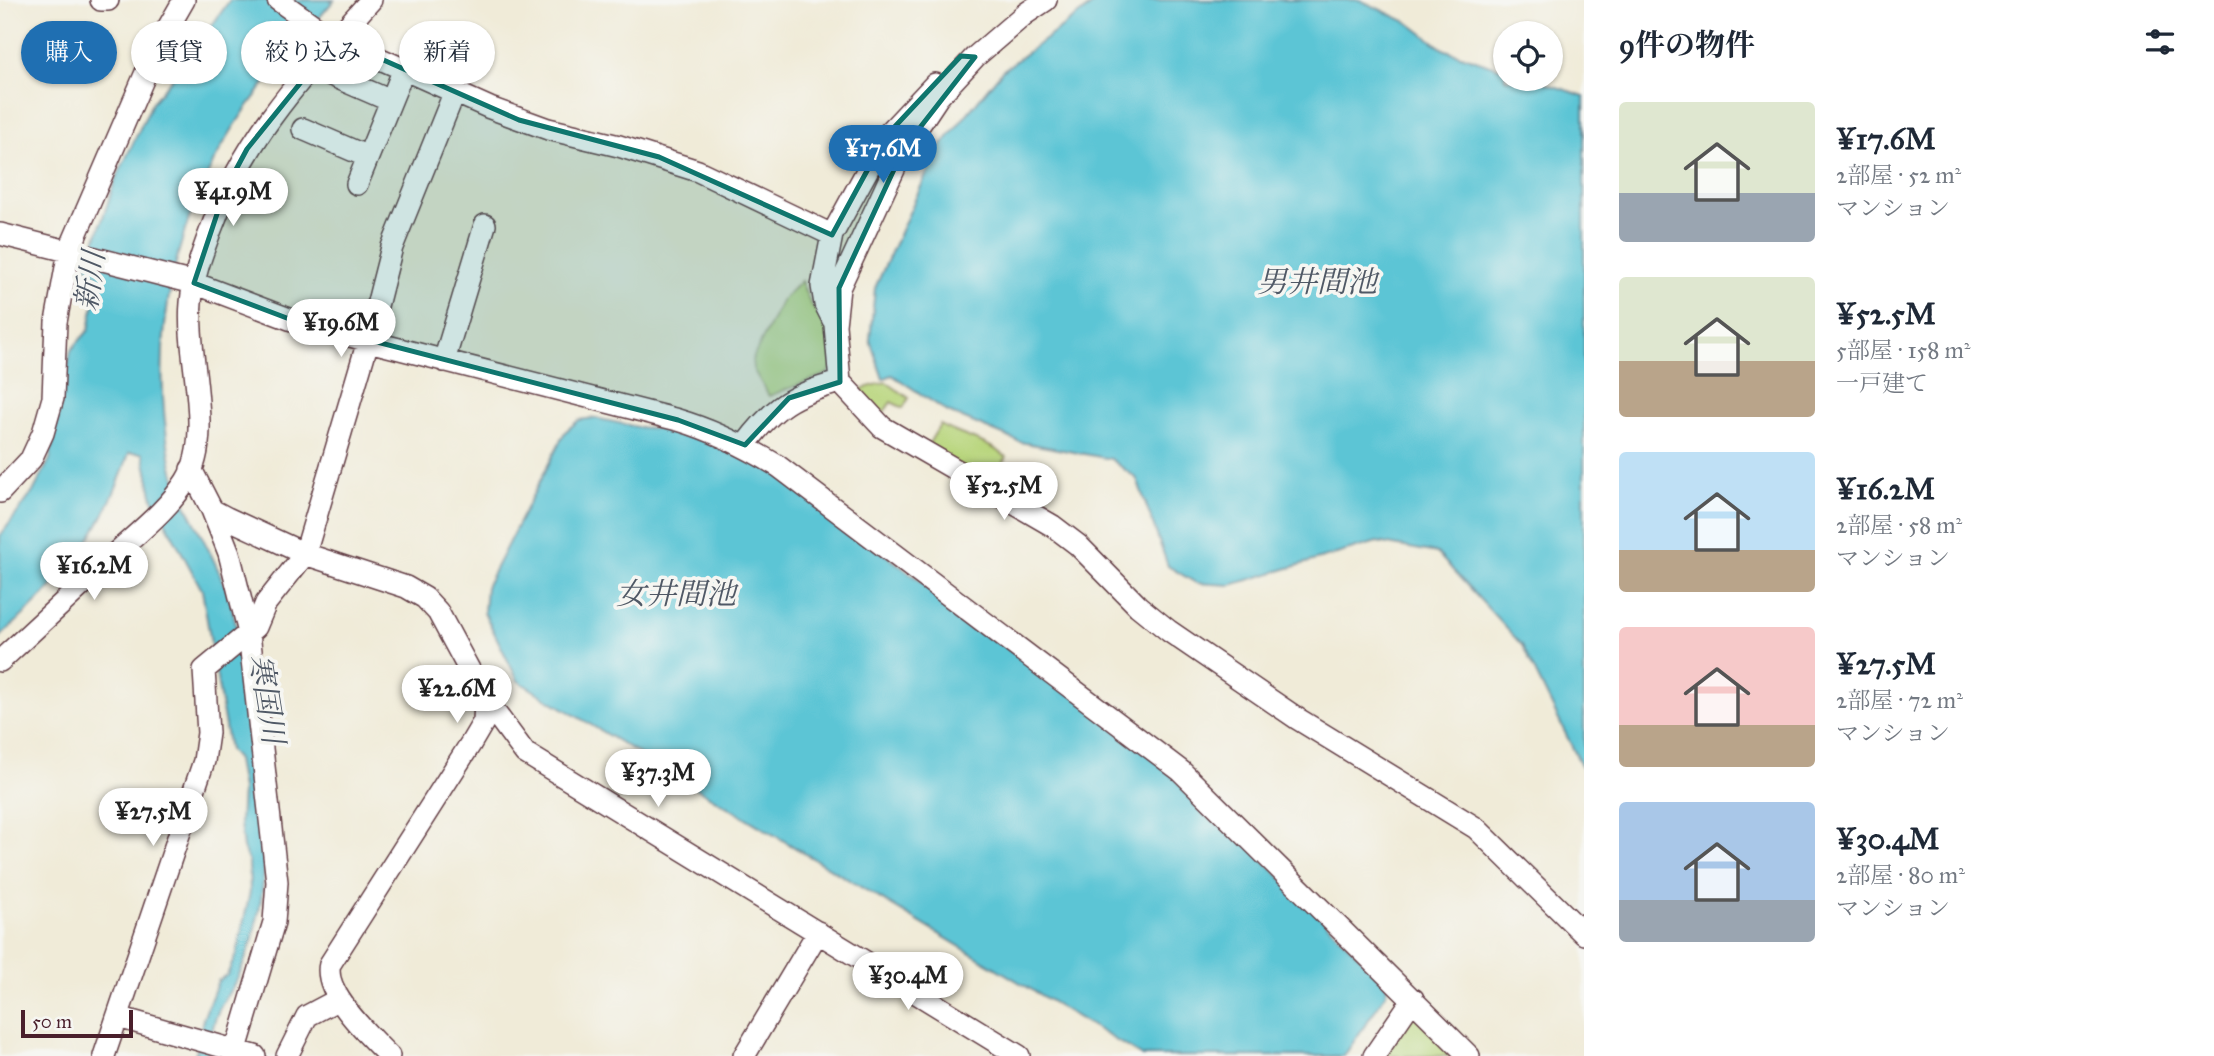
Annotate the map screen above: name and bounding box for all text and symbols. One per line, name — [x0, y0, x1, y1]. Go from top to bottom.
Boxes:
chip: 購入 — [21, 21, 117, 84]
chip: 賃貸 — [131, 21, 227, 84]
chip: 絞り込み — [241, 21, 385, 84]
chip: 新着 — [399, 21, 495, 84]
map controls — [1493, 21, 1563, 91]
button: locate — [1493, 21, 1563, 91]
icon: filters — [2141, 23, 2179, 61]
text: 9件の物件 — [1619, 27, 1755, 63]
text: ¥17.6M — [1836, 121, 1936, 157]
pin: ¥17.6M — [826, 125, 940, 185]
icon: home — [1675, 130, 1759, 214]
text: ¥17.6M — [845, 134, 921, 162]
text: 2部屋 · 52 m² — [1836, 161, 1961, 189]
pin: ¥41.9M — [176, 168, 290, 228]
text: ¥41.9M — [194, 177, 272, 205]
text: マンション — [1836, 194, 1950, 222]
water label: 新川 — [68, 246, 112, 313]
water label: 男井間池 — [1257, 264, 1380, 300]
text: ¥52.5M — [1836, 296, 1936, 332]
pin: ¥19.6M — [284, 300, 398, 359]
icon: home — [1675, 305, 1759, 389]
text: ¥19.6M — [303, 308, 379, 336]
text: 5部屋 · 158 m² — [1836, 336, 1970, 364]
text: 一戸建て — [1836, 369, 1928, 397]
pin: ¥52.5M — [947, 462, 1061, 522]
text: ¥52.5M — [966, 471, 1042, 499]
text: ¥16.2M — [1836, 471, 1935, 507]
icon: home — [1675, 480, 1759, 564]
text: 2部屋 · 58 m² — [1836, 511, 1962, 539]
pin: ¥16.2M — [37, 542, 151, 602]
text: マンション — [1836, 544, 1950, 572]
text: ¥16.2M — [56, 551, 132, 579]
water label: 女井間池 — [616, 576, 739, 612]
text: ¥27.5M — [1836, 646, 1936, 682]
water label: 寒国川 — [242, 652, 292, 749]
icon: home — [1675, 655, 1759, 739]
pin: ¥22.6M — [400, 666, 514, 725]
text: ¥22.6M — [418, 674, 496, 702]
text: 2部屋 · 72 m² — [1836, 686, 1963, 714]
text: マンション — [1836, 719, 1950, 747]
pin: ¥37.3M — [601, 750, 715, 809]
text: ¥37.3M — [621, 758, 695, 786]
pin: ¥27.5M — [96, 788, 210, 848]
text: ¥27.5M — [115, 797, 191, 825]
text: ¥30.4M — [1836, 821, 1939, 857]
icon: home — [1675, 830, 1759, 914]
text: 2部屋 · 80 m² — [1836, 861, 1965, 889]
text: マンション — [1836, 894, 1950, 922]
pin: ¥30.4M — [851, 953, 965, 1012]
text: ¥30.4M — [868, 961, 948, 989]
scale bar — [21, 1007, 133, 1039]
text: 50 m — [32, 1010, 72, 1033]

